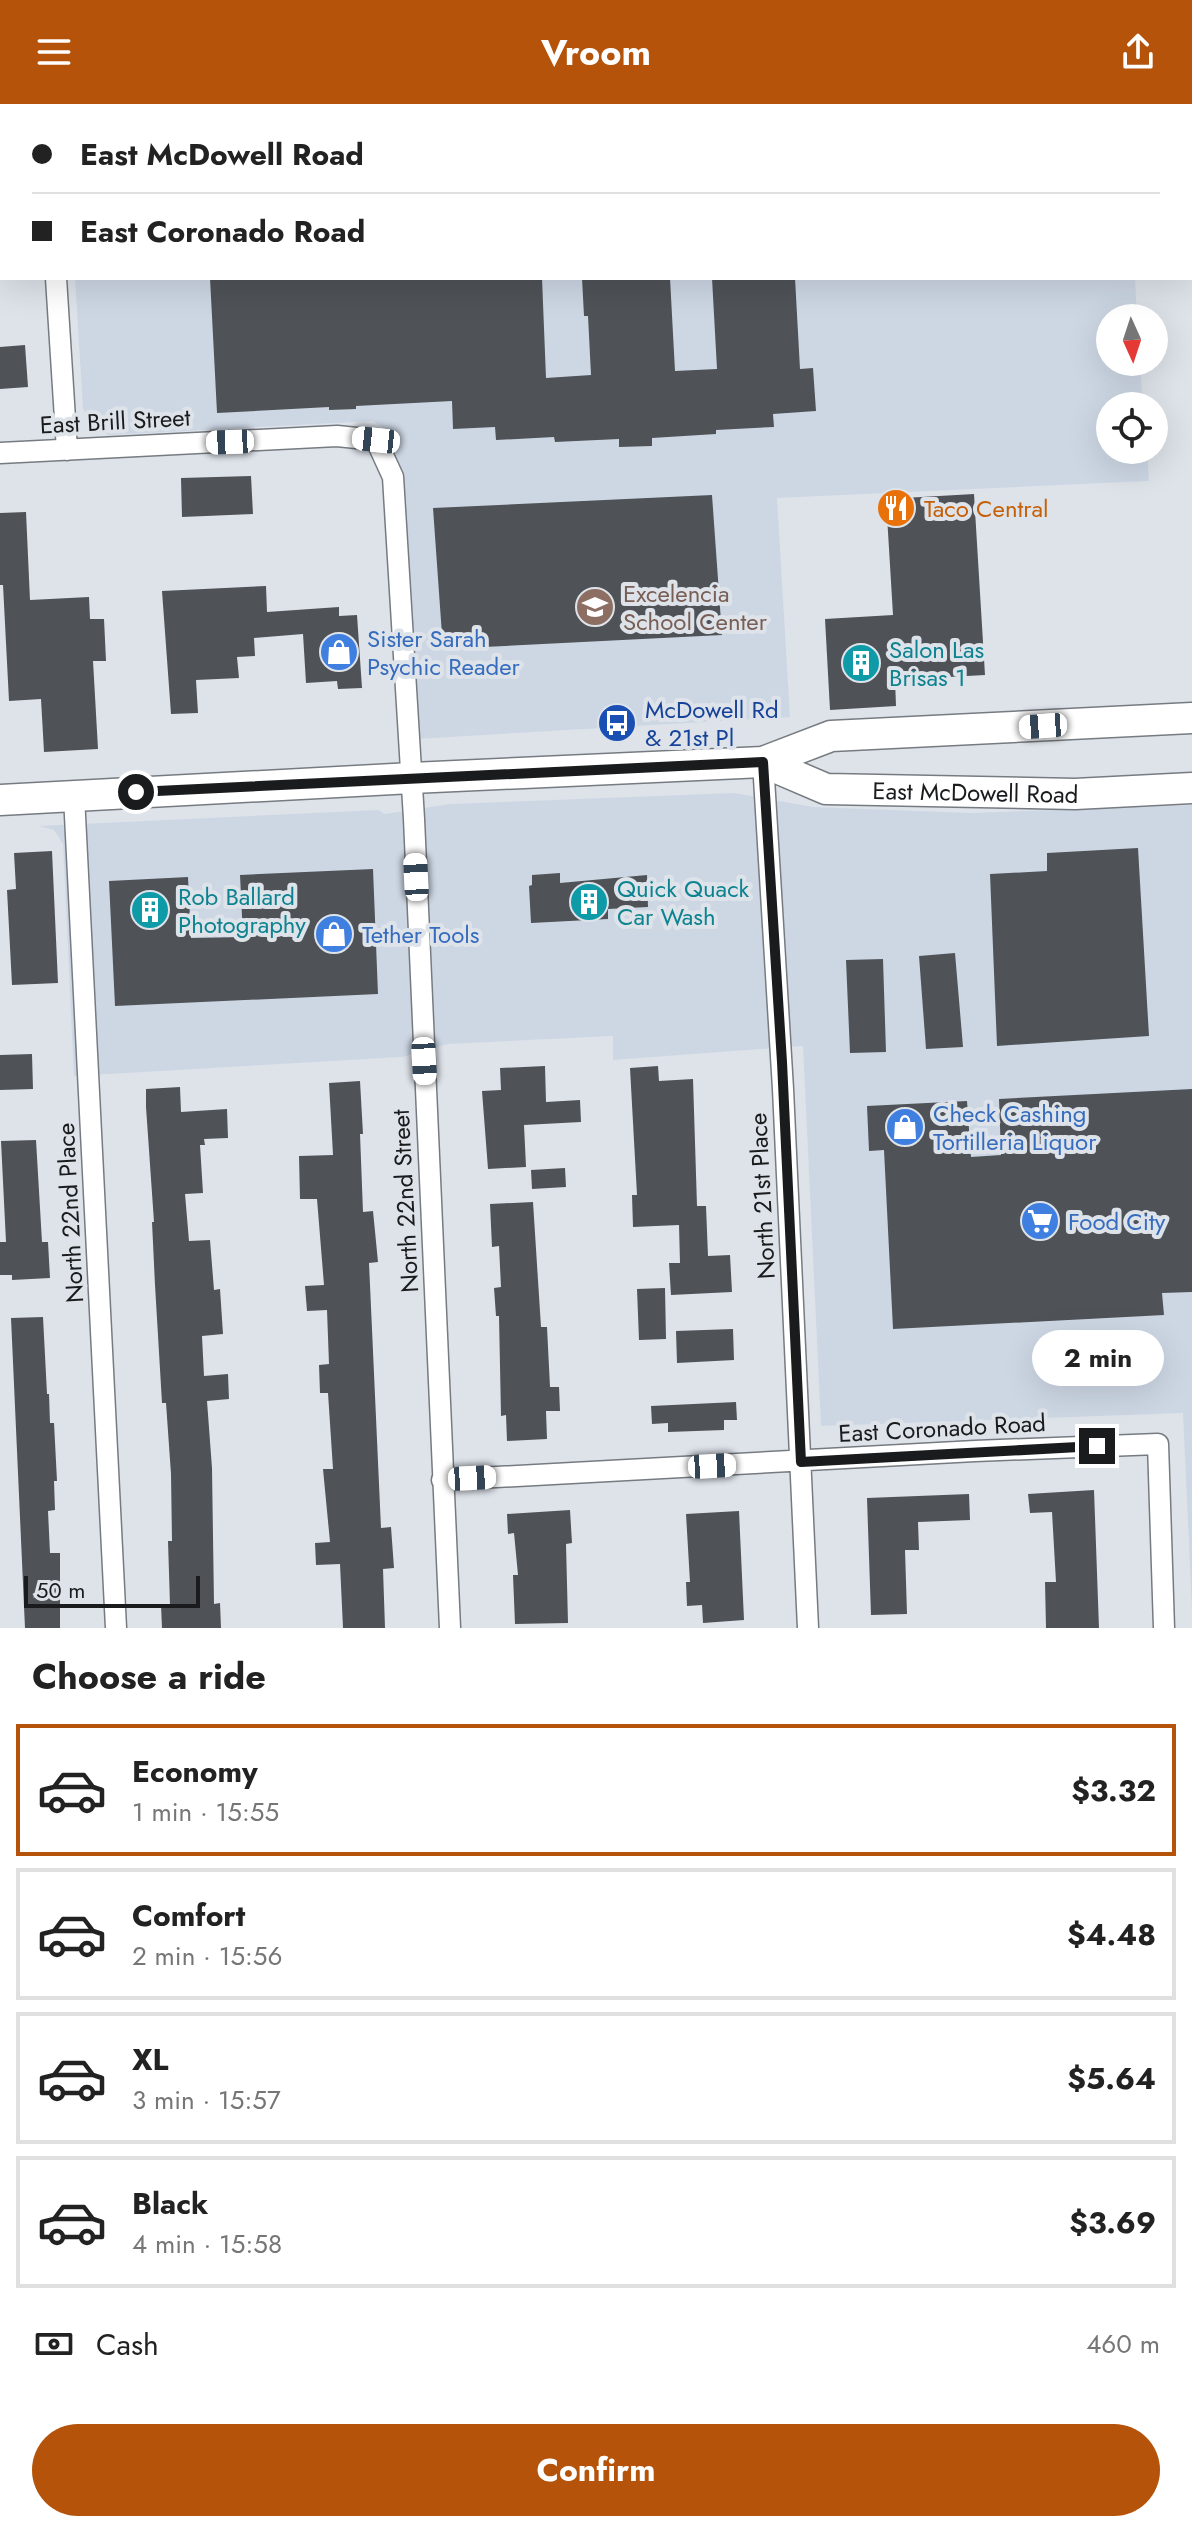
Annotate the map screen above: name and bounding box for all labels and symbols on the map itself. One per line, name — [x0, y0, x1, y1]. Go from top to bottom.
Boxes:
north arrow — [1096, 304, 1168, 376]
street label: East Brill Street — [39, 400, 191, 442]
car — [351, 426, 401, 454]
car — [206, 429, 254, 455]
restaurant icon: Taco Central — [875, 487, 917, 529]
place label: Taco Central — [924, 491, 1049, 526]
place label: Excelencia School Center — [623, 576, 768, 639]
school or university icon: Excelencia School Center — [574, 586, 616, 628]
place label: Sister Sarah Psychic Reader — [367, 621, 521, 684]
shop icon: Sister Sarah Psychic Reader — [318, 631, 360, 673]
place label: Salon Las Brisas 1 — [889, 632, 984, 695]
building icon: Salon Las Brisas 1 — [840, 642, 882, 684]
place label: McDowell Rd & 21st Pl — [645, 692, 779, 755]
bus stop icon: McDowell Rd & 21st Pl — [596, 702, 638, 744]
car — [1018, 712, 1068, 740]
street label: East McDowell Road — [872, 772, 1079, 812]
route start — [118, 774, 154, 810]
car — [403, 852, 429, 902]
place label: Quick Quack Car Wash — [617, 871, 750, 934]
place label: Rob Ballard Photography — [178, 879, 306, 942]
building icon: Quick Quack Car Wash — [568, 881, 610, 923]
building icon: Rob Ballard Photography — [129, 889, 171, 931]
shop icon: Tether Tools — [313, 913, 355, 955]
place label: Tether Tools — [362, 917, 479, 952]
car — [411, 1036, 437, 1086]
place label: Check Cashing Tortilleria Liquor — [933, 1096, 1097, 1159]
shop icon: Check Cashing Tortilleria Liquor — [884, 1106, 926, 1148]
street label: North 22nd Street — [383, 1108, 427, 1294]
street label: North 21st Place — [740, 1112, 784, 1280]
street label: North 22nd Place — [48, 1122, 92, 1304]
supermarket icon: Food City — [1019, 1200, 1061, 1242]
place label: Food City — [1068, 1204, 1166, 1239]
callout: 2 min — [1031, 1330, 1163, 1386]
street label: East Coronado Road — [837, 1405, 1047, 1451]
route end — [1079, 1428, 1115, 1464]
car — [687, 1453, 737, 1479]
car — [447, 1465, 497, 1491]
scale bar — [24, 1572, 200, 1608]

